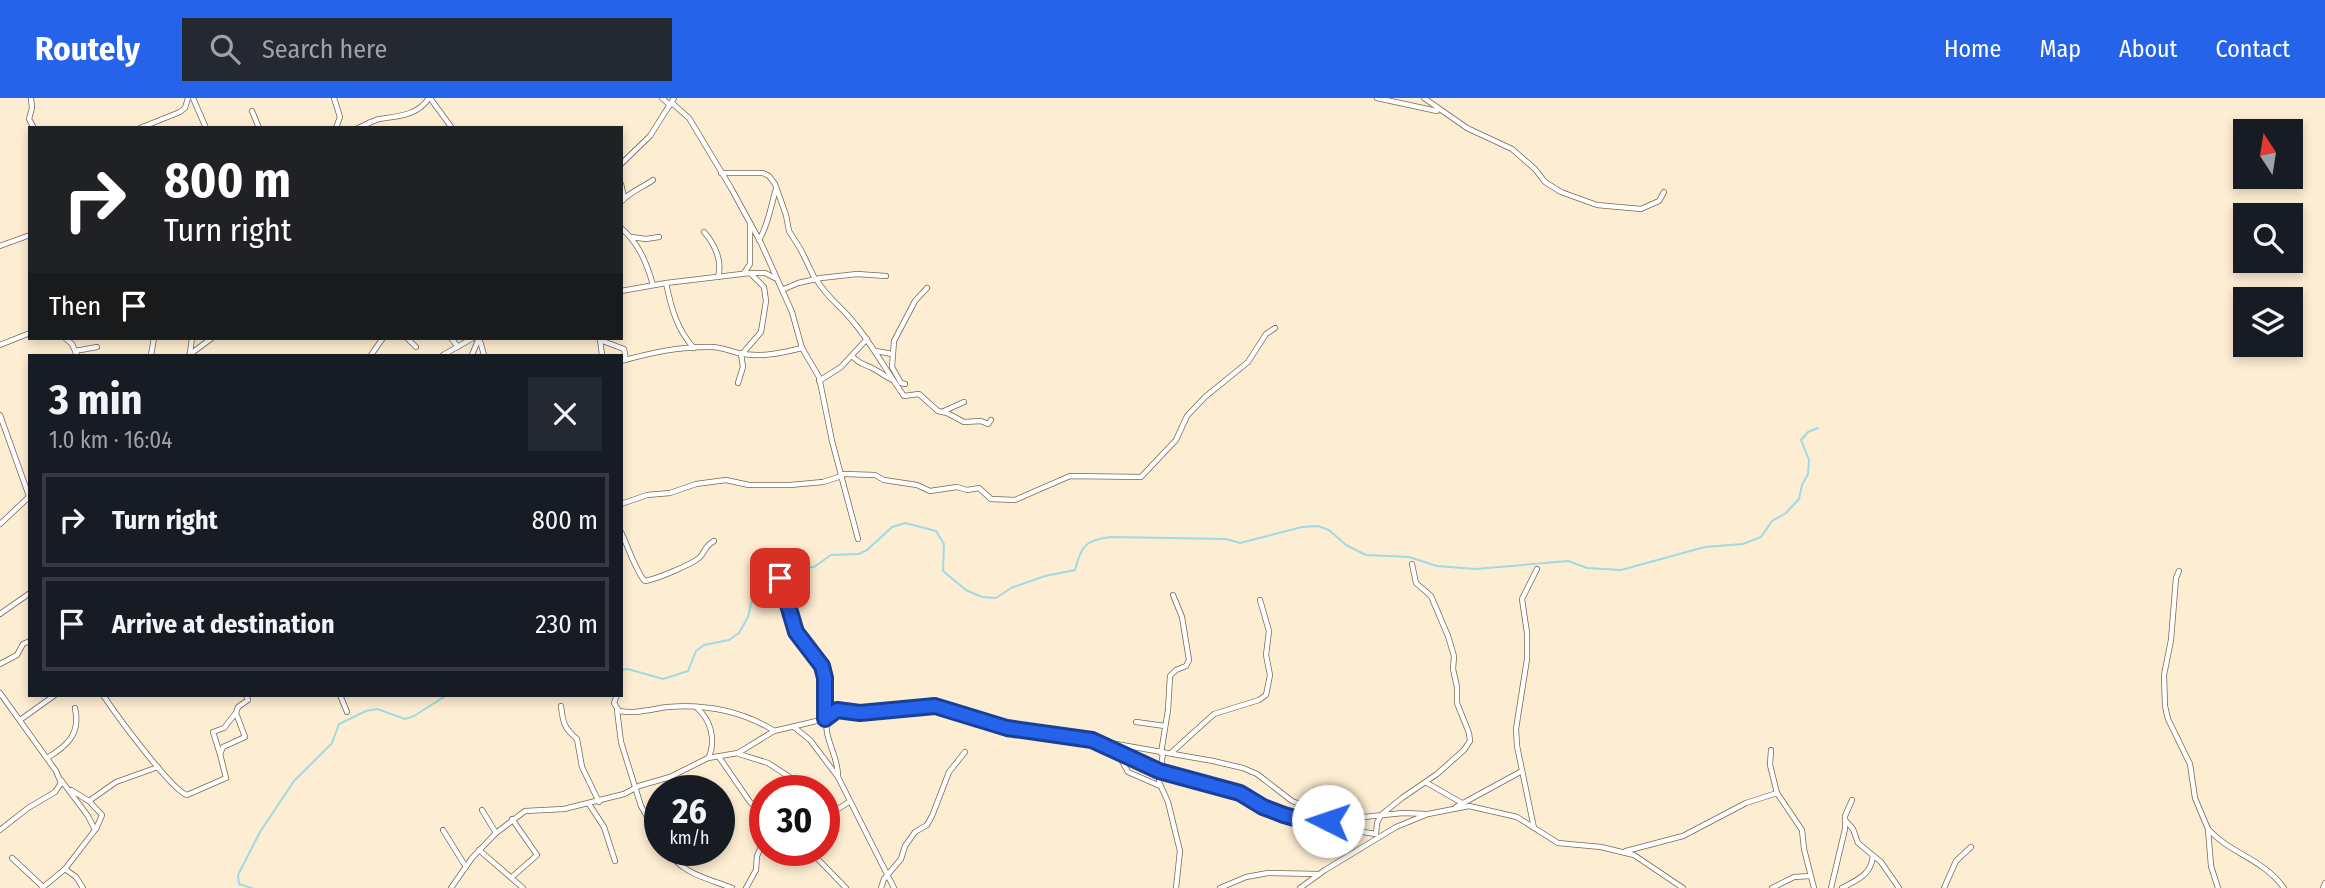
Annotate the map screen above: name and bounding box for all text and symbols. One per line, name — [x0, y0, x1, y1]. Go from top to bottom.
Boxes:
search box — [182, 18, 672, 81]
text: Routely — [35, 29, 140, 69]
icon: search — [206, 30, 244, 68]
text: Search here — [262, 34, 387, 65]
text: Home — [1944, 35, 2001, 63]
text: Map — [2039, 35, 2081, 63]
text: About — [2119, 35, 2177, 63]
text: Contact — [2215, 35, 2290, 63]
north arrow — [2233, 119, 2303, 189]
map controls — [2233, 119, 2303, 357]
text: 800 m — [164, 151, 291, 210]
icon: right — [49, 154, 140, 245]
button: search — [2233, 203, 2303, 273]
text: Turn right — [164, 211, 291, 249]
icon: arrive — [115, 287, 153, 325]
button: layers — [2233, 287, 2303, 357]
text: Then — [49, 291, 101, 322]
text: 3 min — [49, 375, 143, 425]
button: close — [528, 377, 602, 451]
text: 1.0 km · 16:04 — [49, 426, 172, 454]
icon: right — [53, 501, 91, 539]
text: Turn right — [112, 505, 218, 536]
text: 800 m — [532, 505, 598, 536]
pin — [750, 548, 810, 608]
icon: arrive — [761, 559, 799, 597]
icon: arrive — [53, 605, 91, 643]
text: Arrive at destination — [112, 609, 335, 640]
text: 230 m — [535, 609, 598, 640]
speed limit sign: 30 — [749, 775, 840, 866]
position arrow — [1291, 784, 1365, 858]
text: 26 — [672, 790, 707, 832]
text: km/h — [669, 827, 710, 849]

